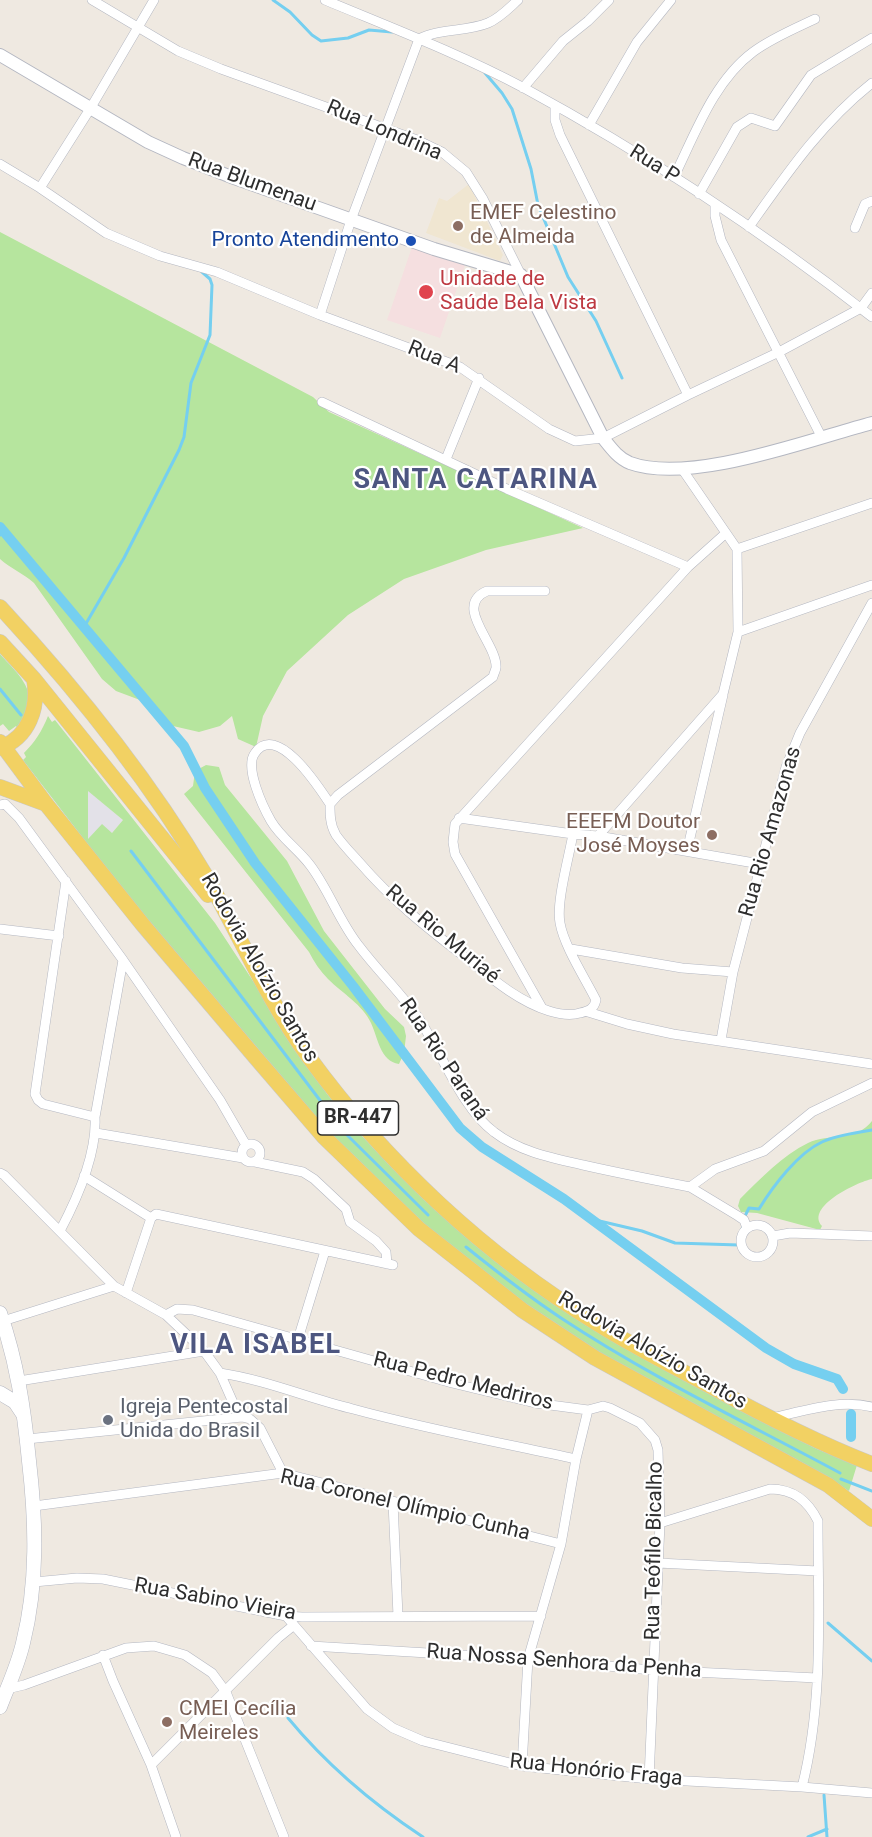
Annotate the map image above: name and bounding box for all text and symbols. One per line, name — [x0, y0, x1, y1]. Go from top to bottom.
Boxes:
street label: Rua Londrina — [322, 95, 446, 167]
street label: Rua P — [624, 140, 684, 190]
street label: Rua Blumenau — [184, 148, 320, 218]
place label: EMEF Celestino de Almeida — [470, 201, 616, 251]
marker: EMEF Celestino de Almeida — [451, 219, 465, 233]
place label: Pronto Atendimento — [212, 228, 399, 254]
marker: Pronto Atendimento — [404, 234, 418, 248]
place label: Unidade de Saúde Bela Vista — [440, 267, 597, 317]
marker: Unidade de Saúde Bela Vista — [417, 283, 435, 301]
street label: Rua A — [404, 336, 464, 380]
district label: SANTA CATARINA — [354, 465, 598, 497]
street label: Rua Rio Amazonas — [735, 744, 807, 920]
place label: EEEFM Doutor José Moyses — [566, 810, 700, 860]
marker: EEEFM Doutor José Moyses — [705, 828, 719, 842]
street label: Rodovia Aloízio Santos — [195, 869, 323, 1067]
street label: Rua Rio Muriaé — [380, 880, 504, 990]
street label: Rua Rio Paraná — [393, 994, 493, 1126]
road number: BR-447 — [318, 1101, 398, 1135]
street label: Rodovia Aloízio Santos — [553, 1287, 751, 1415]
district label: VILA ISABEL — [170, 1330, 342, 1362]
street label: Rua Pedro Medriros — [370, 1347, 556, 1417]
place label: Igreja Pentecostal Unida do Brasil — [120, 1395, 288, 1445]
marker: Igreja Pentecostal Unida do Brasil — [101, 1413, 115, 1427]
street label: Rua Teófilo Bicalho — [641, 1461, 669, 1641]
street label: Rua Coronel Olímpio Cunha — [278, 1465, 532, 1547]
street label: Rua Sabino Vieira — [132, 1573, 298, 1627]
street label: Rua Nossa Senhora da Penha — [426, 1640, 702, 1684]
place label: CMEI Cecília Meireles — [179, 1697, 296, 1747]
marker: CMEI Cecília Meireles — [160, 1715, 174, 1729]
street label: Rua Honório Fraga — [508, 1749, 684, 1793]

